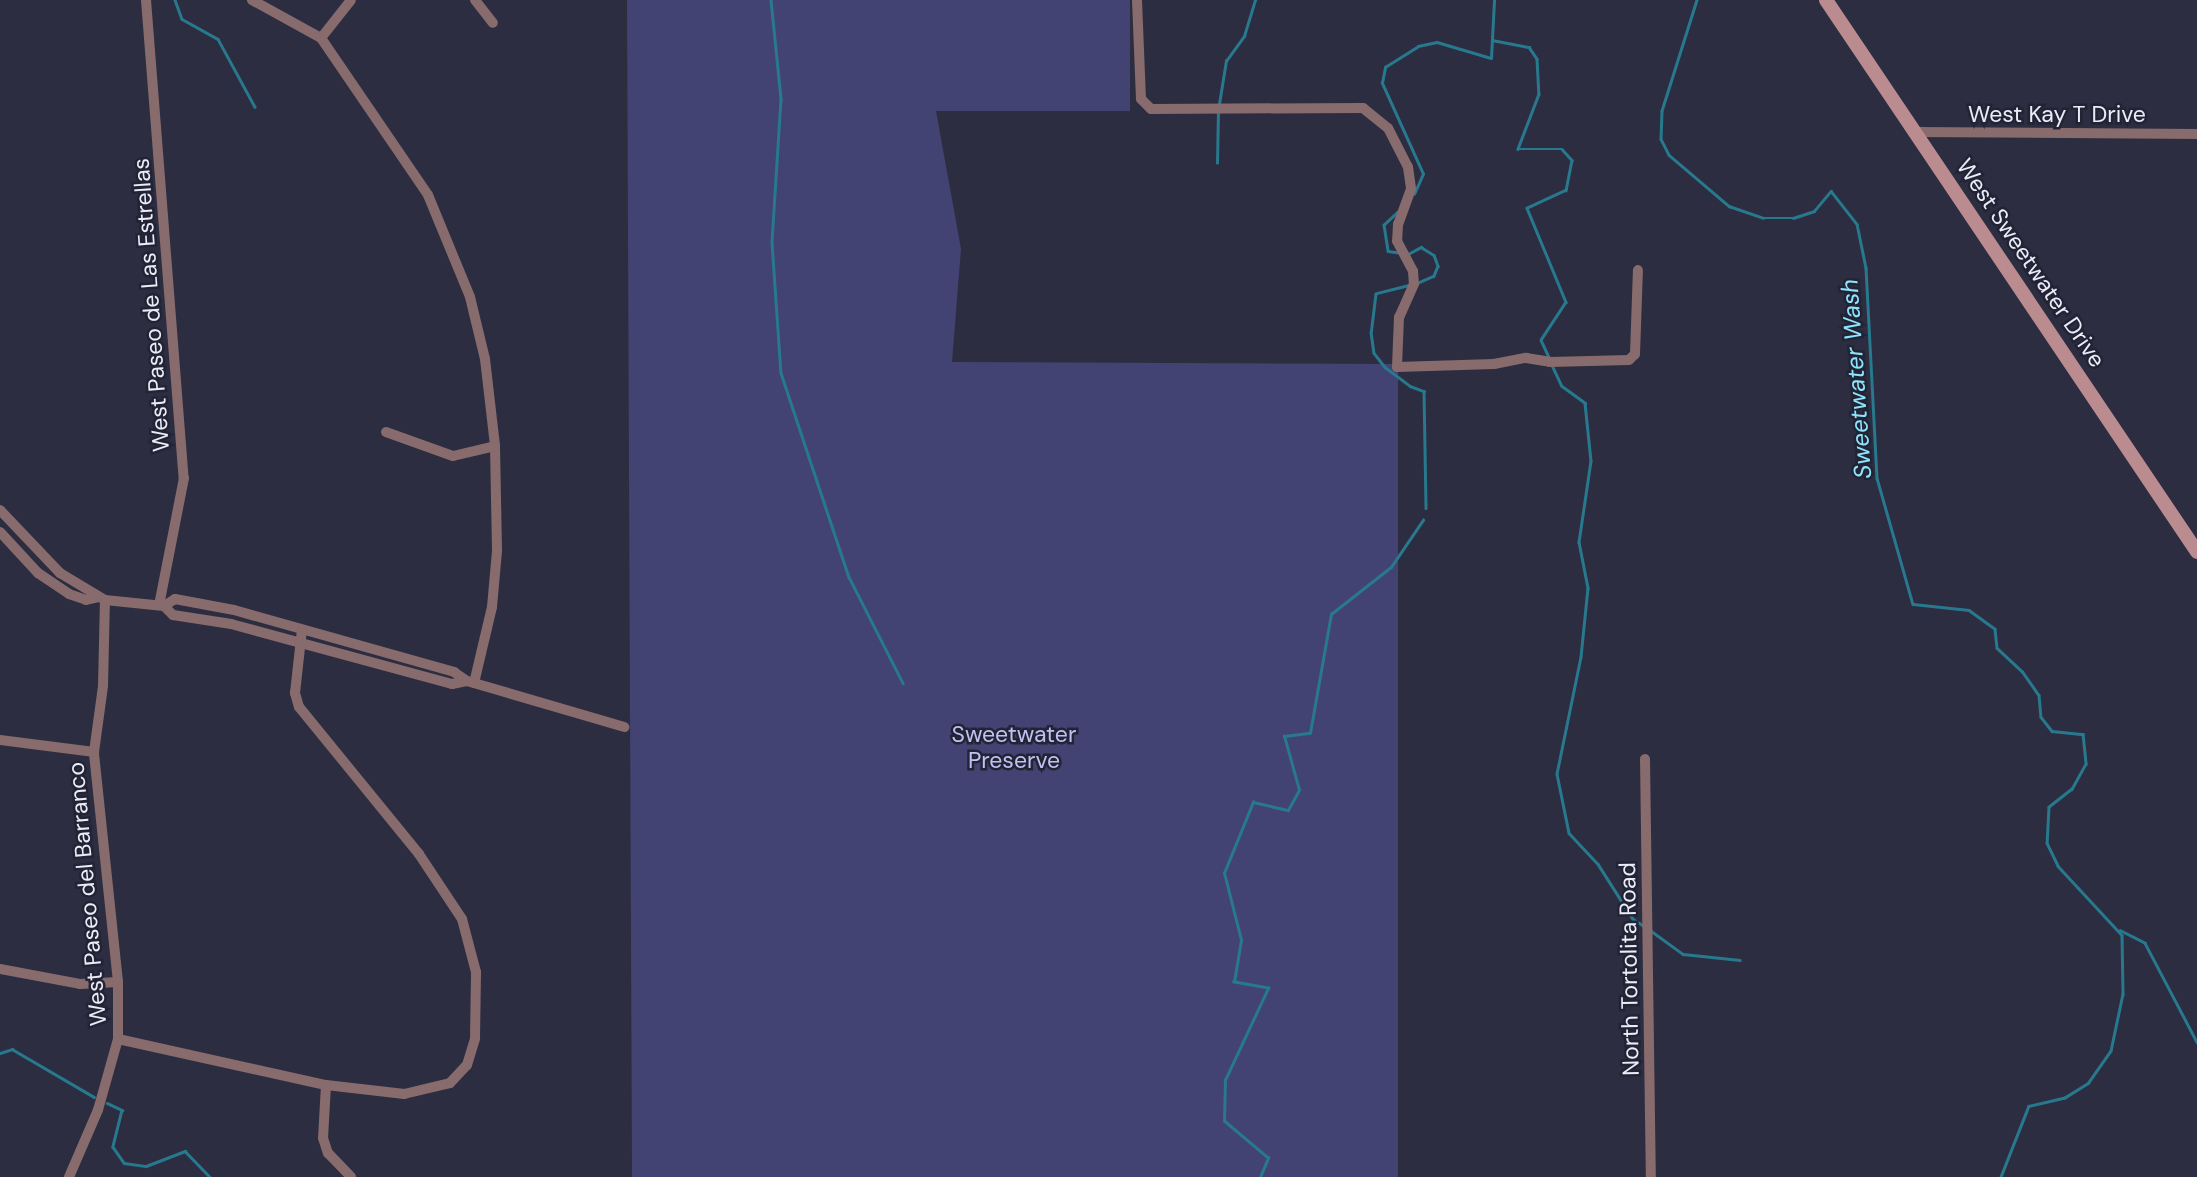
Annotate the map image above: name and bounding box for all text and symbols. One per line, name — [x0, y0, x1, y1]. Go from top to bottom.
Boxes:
street label: West Kay T Drive — [1968, 100, 2146, 128]
street label: West Sweetwater Drive — [1951, 153, 2111, 373]
street label: West Paseo de Las Estrellas — [127, 157, 175, 453]
water label: Sweetwater Wash — [1835, 278, 1877, 480]
park label: Sweetwater Preserve — [952, 720, 1076, 774]
street label: West Paseo del Barranco — [62, 761, 112, 1027]
street label: North Tortolita Road — [1613, 862, 1645, 1076]

